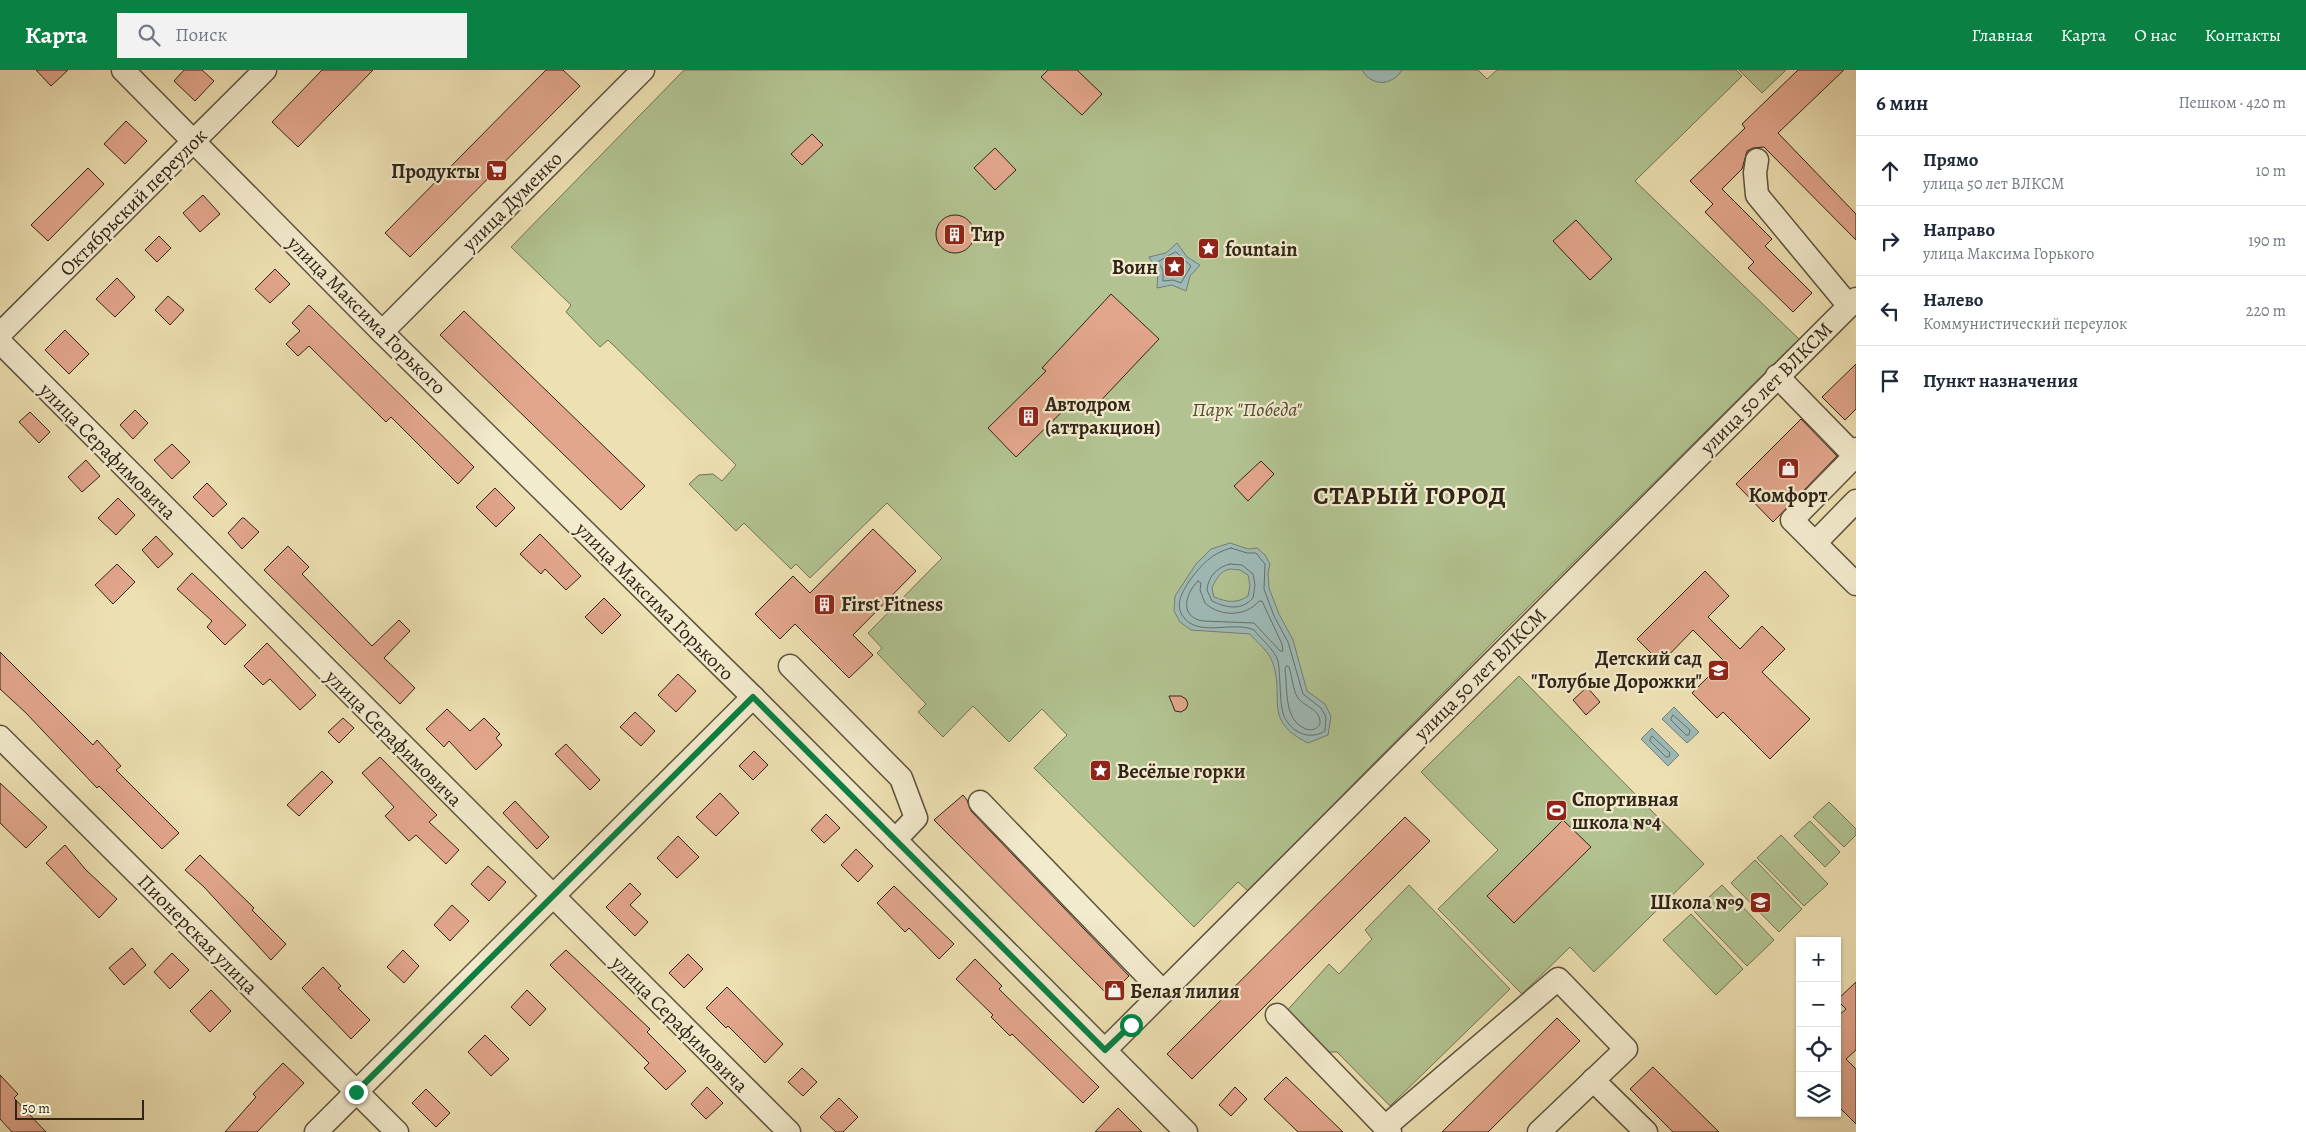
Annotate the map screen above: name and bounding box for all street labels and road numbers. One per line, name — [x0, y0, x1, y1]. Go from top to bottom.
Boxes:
street label: Октябрьский переулок — [54, 123, 213, 282]
street label: улица Думенко — [456, 145, 568, 258]
street label: улица Максима Горького — [281, 229, 452, 401]
street label: улица 50 лет ВЛКСМ — [1694, 316, 1838, 461]
street label: улица Серафимовича — [33, 376, 183, 526]
street label: улица Максима Горького — [569, 515, 740, 687]
street label: улица 50 лет ВЛКСМ — [1408, 602, 1552, 747]
street label: улица Серафимовича — [319, 663, 469, 813]
street label: Пионерская улица — [132, 868, 264, 1001]
street label: улица Серафимовича — [605, 949, 755, 1099]

